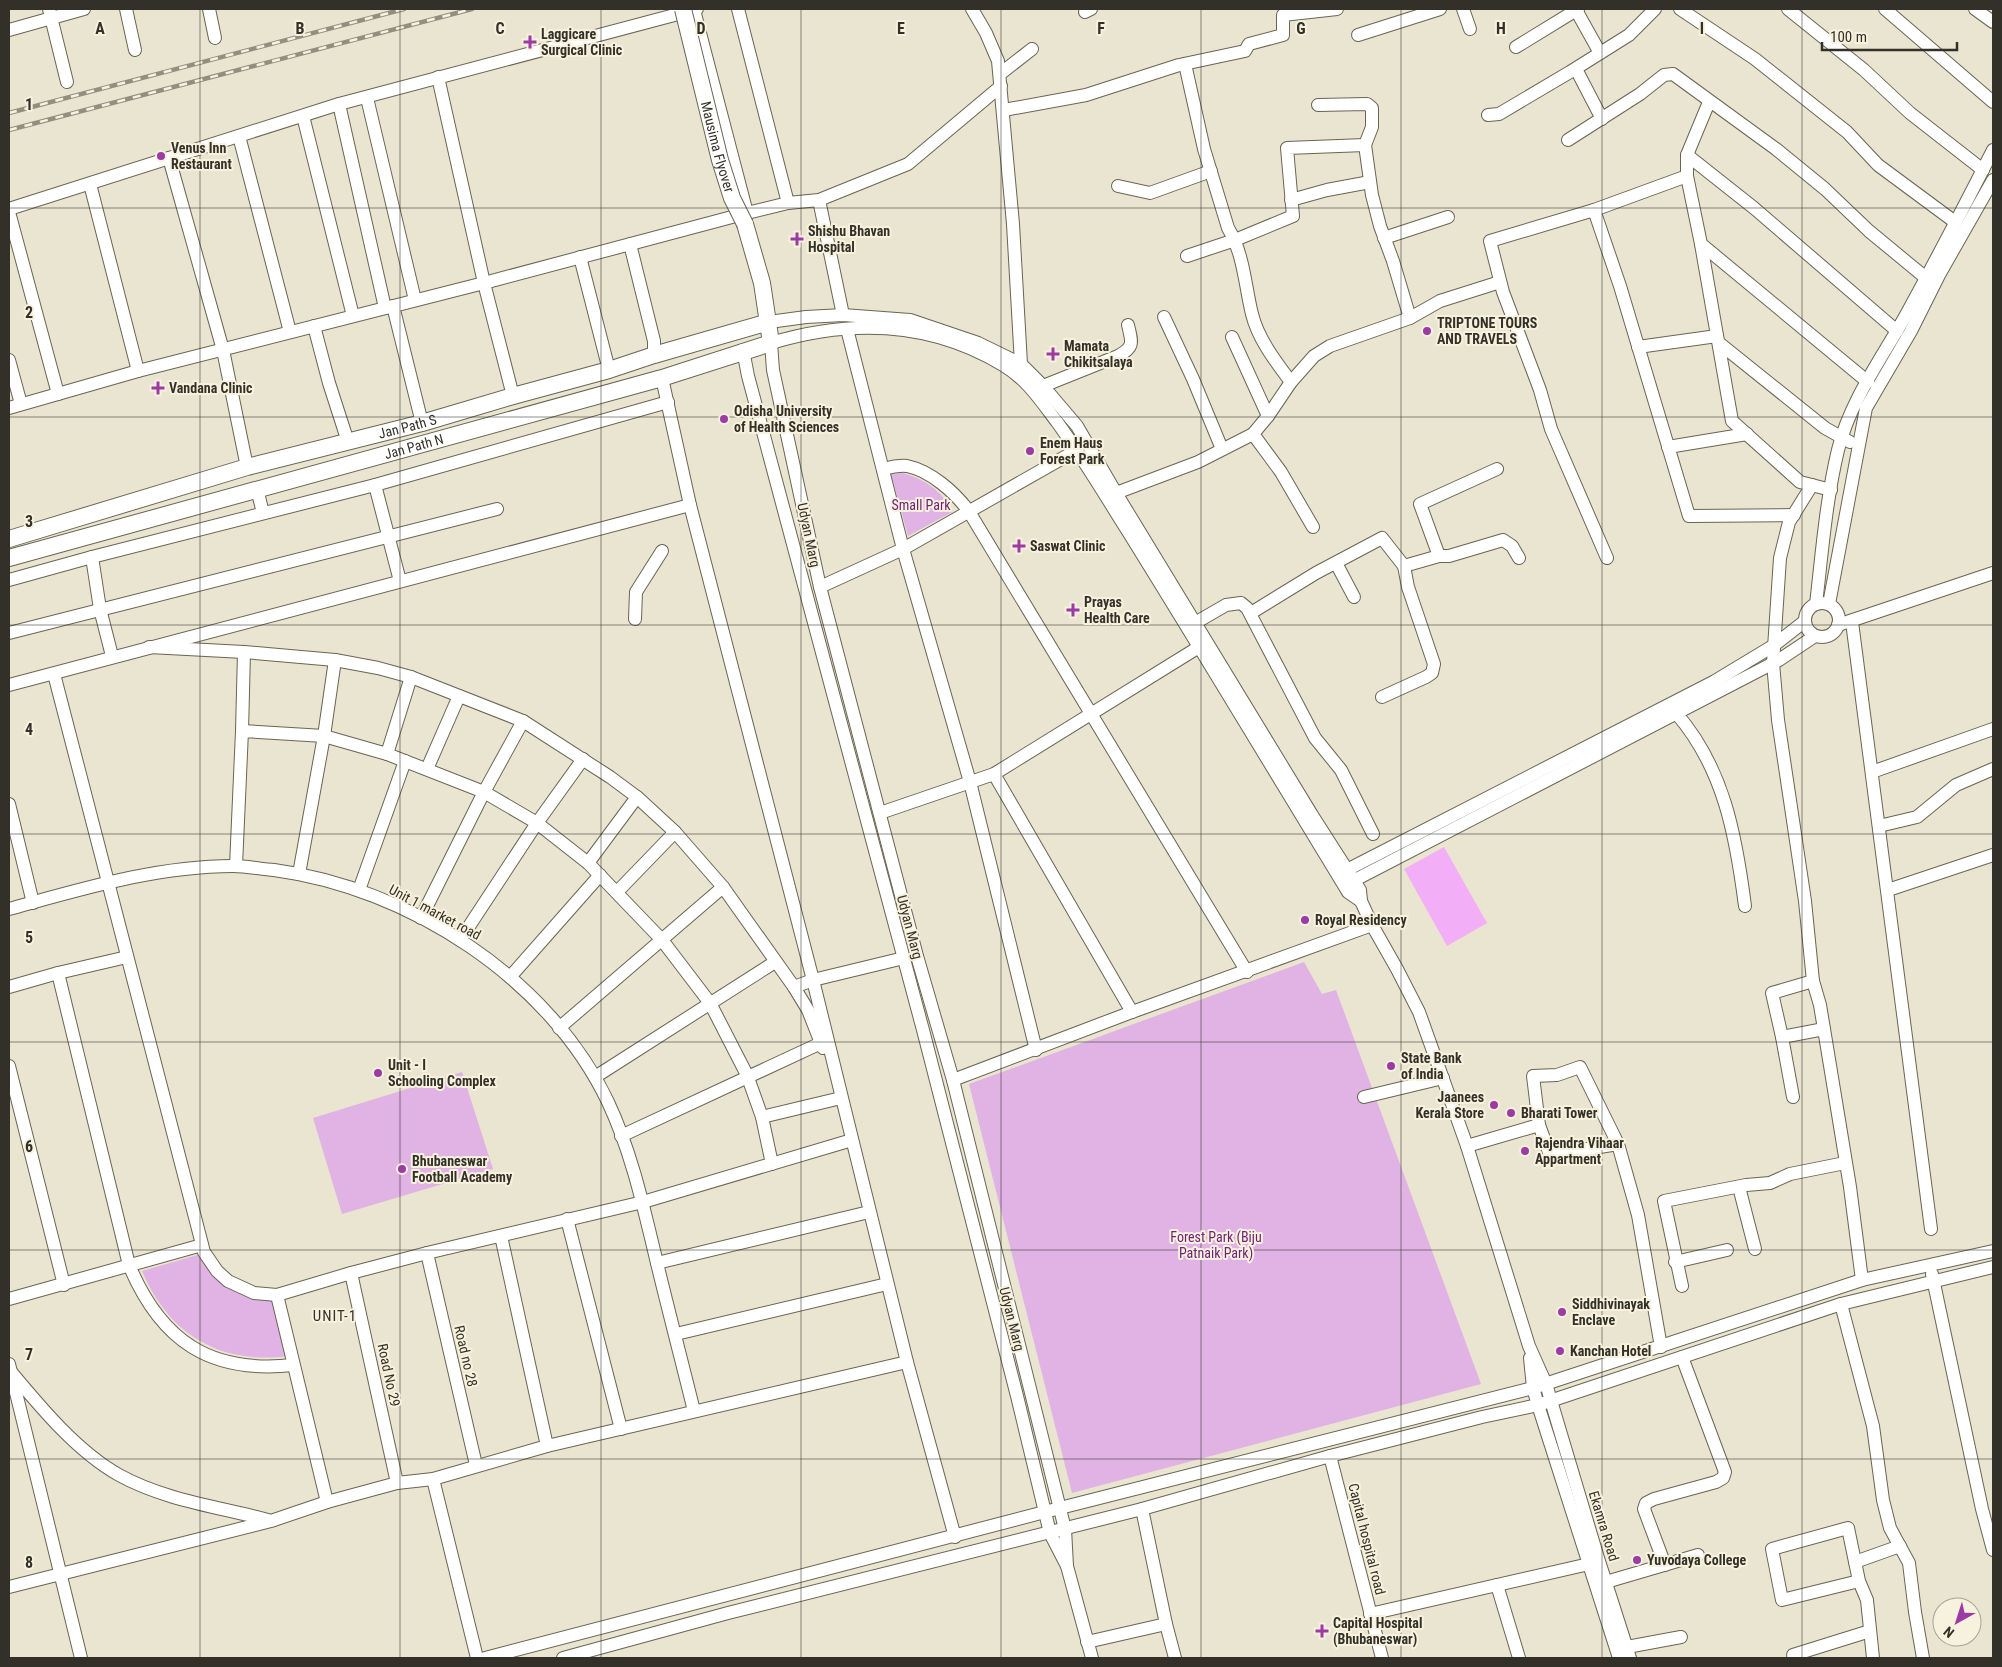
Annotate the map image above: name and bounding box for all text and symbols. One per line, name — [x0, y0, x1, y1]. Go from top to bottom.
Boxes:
text: A — [95, 19, 105, 38]
text: B — [296, 19, 305, 38]
text: C — [495, 19, 505, 38]
text: D — [696, 19, 706, 38]
text: E — [897, 19, 905, 38]
text: F — [1097, 19, 1105, 38]
text: G — [1296, 19, 1306, 38]
text: H — [1496, 19, 1506, 38]
text: I — [1700, 19, 1704, 38]
scale bar — [1822, 20, 1957, 52]
place label: Laggicare Surgical Clinic — [541, 26, 623, 58]
text: 100 m — [1830, 28, 1867, 46]
marker: Laggicare Surgical Clinic — [523, 35, 537, 49]
text: 1 — [25, 95, 33, 114]
street label: Mausima Flyover — [698, 100, 738, 194]
place label: Venus Inn Restaurant — [171, 140, 232, 172]
marker: Venus Inn Restaurant — [155, 150, 167, 162]
place label: Shishu Bhavan Hospital — [808, 223, 890, 255]
marker: Shishu Bhavan Hospital — [790, 232, 804, 246]
text: 2 — [25, 303, 33, 322]
place label: TRIPTONE TOURS AND TRAVELS — [1437, 315, 1538, 347]
marker: TRIPTONE TOURS AND TRAVELS — [1421, 325, 1433, 337]
place label: Mamata Chikitsalaya — [1064, 338, 1133, 370]
marker: Mamata Chikitsalaya — [1046, 347, 1060, 361]
place label: Vandana Clinic — [169, 380, 253, 396]
marker: Vandana Clinic — [151, 381, 165, 395]
place label: Odisha University of Health Sciences — [734, 403, 839, 435]
street label: Jan Path S — [377, 411, 438, 442]
marker: Odisha University of Health Sciences — [718, 413, 730, 425]
street label: Jan Path N — [382, 431, 445, 462]
place label: Enem Haus Forest Park — [1040, 435, 1105, 467]
marker: Enem Haus Forest Park — [1024, 445, 1036, 457]
park label: Small Park — [891, 497, 951, 513]
street label: Udyan Marg — [794, 501, 824, 569]
text: 3 — [25, 512, 33, 531]
place label: Saswat Clinic — [1030, 538, 1106, 554]
marker: Saswat Clinic — [1012, 539, 1026, 553]
place label: Prayas Health Care — [1084, 594, 1150, 626]
marker: Prayas Health Care — [1066, 603, 1080, 617]
text: 4 — [25, 720, 33, 739]
street label: Unit 1 market road — [386, 881, 484, 943]
street label: Udyan Marg — [894, 893, 926, 961]
place label: Royal Residency — [1315, 912, 1407, 928]
marker: Royal Residency — [1299, 914, 1311, 926]
text: 5 — [25, 928, 33, 947]
place label: State Bank of India — [1401, 1050, 1462, 1082]
place label: Unit - I Schooling Complex — [388, 1057, 497, 1089]
marker: State Bank of India — [1385, 1060, 1397, 1072]
marker: Unit - I Schooling Complex — [372, 1067, 384, 1079]
place label: Jaanees Kerala Store — [1416, 1089, 1484, 1121]
marker: Jaanees Kerala Store — [1488, 1099, 1500, 1111]
place label: Bharati Tower — [1521, 1105, 1598, 1121]
marker: Bharati Tower — [1505, 1107, 1517, 1119]
place label: Rajendra Vihaar Appartment — [1535, 1135, 1624, 1167]
text: 6 — [25, 1137, 33, 1156]
marker: Rajendra Vihaar Appartment — [1519, 1145, 1531, 1157]
place label: Bhubaneswar Football Academy — [412, 1153, 513, 1185]
marker: Bhubaneswar Football Academy — [396, 1163, 408, 1175]
park label: Forest Park (Biju Patnaik Park) — [1170, 1229, 1262, 1262]
street label: Udyan Marg — [996, 1285, 1028, 1353]
place label: Siddhivinayak Enclave — [1572, 1296, 1650, 1328]
marker: Siddhivinayak Enclave — [1556, 1306, 1568, 1318]
district label: UNIT-1 — [313, 1307, 357, 1325]
street label: Road no 28 — [451, 1324, 481, 1388]
street label: Road No 29 — [375, 1342, 403, 1408]
place label: Kanchan Hotel — [1570, 1343, 1651, 1359]
text: 7 — [25, 1345, 33, 1364]
marker: Kanchan Hotel — [1554, 1345, 1566, 1357]
street label: Capital hospital road — [1345, 1482, 1389, 1596]
street label: Ekamra Road — [1586, 1489, 1622, 1563]
place label: Yuvodaya College — [1647, 1552, 1746, 1568]
text: 8 — [25, 1553, 33, 1572]
marker: Yuvodaya College — [1631, 1554, 1643, 1566]
north arrow — [1932, 1597, 1982, 1647]
place label: Capital Hospital (Bhubaneswar) — [1333, 1615, 1422, 1648]
text: N — [1940, 1623, 1957, 1641]
marker: Capital Hospital (Bhubaneswar) — [1315, 1624, 1329, 1638]

